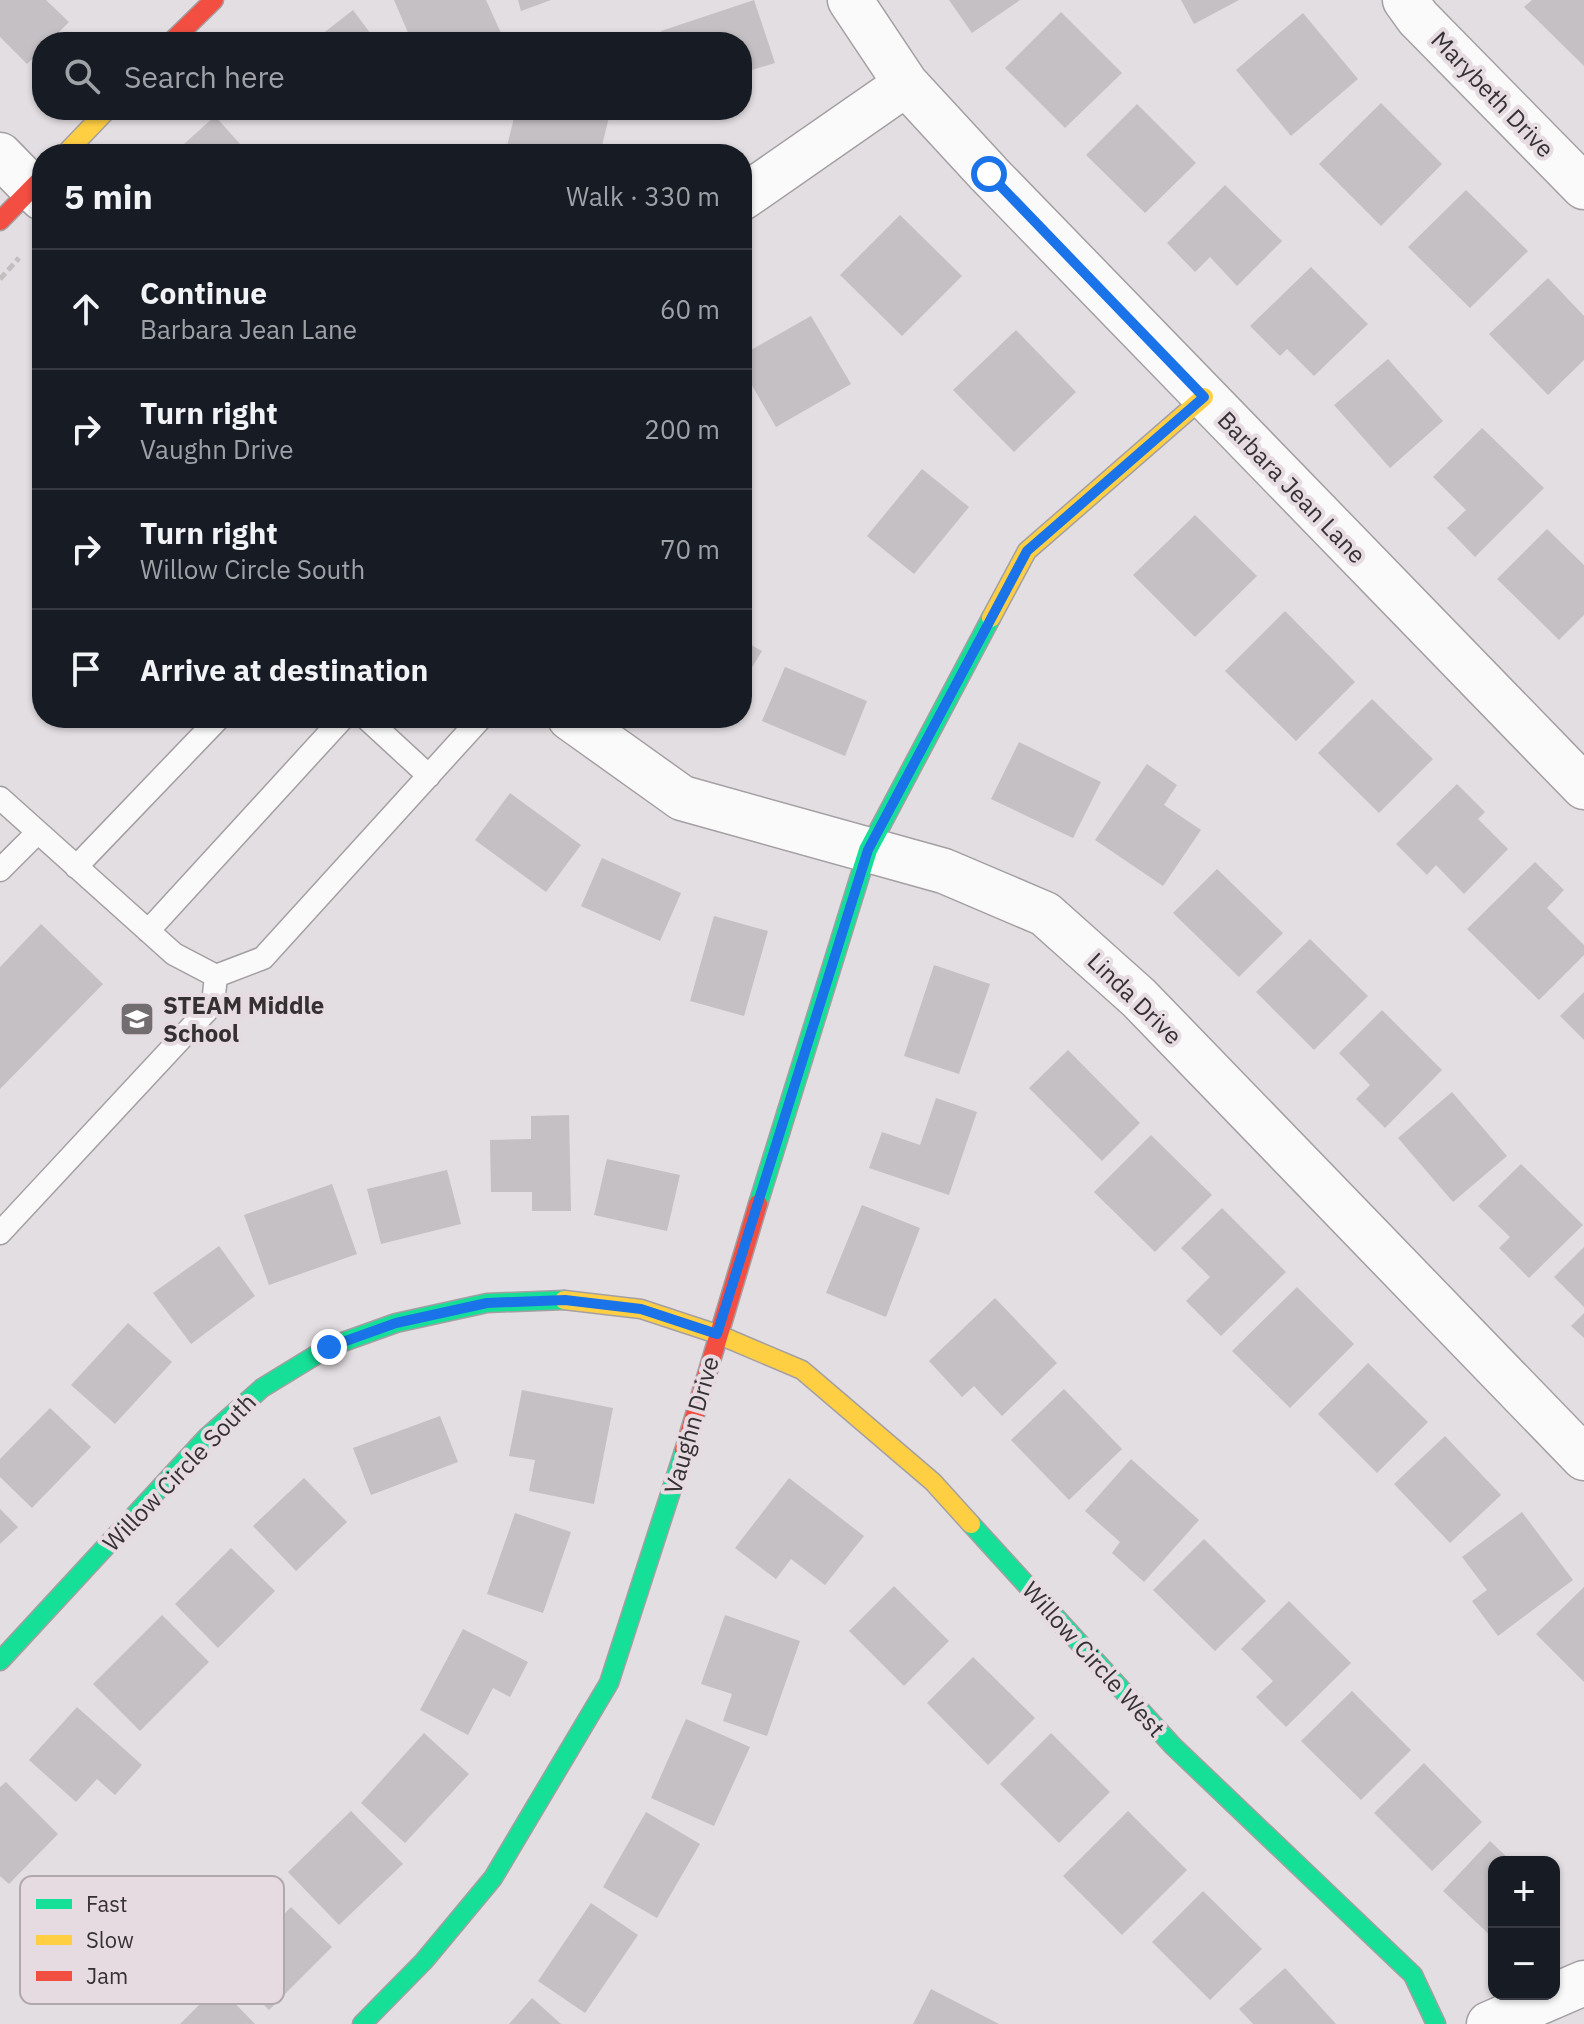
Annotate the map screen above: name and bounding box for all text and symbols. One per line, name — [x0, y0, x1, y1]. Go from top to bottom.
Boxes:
street label: Marybeth Drive — [1425, 24, 1561, 164]
search box — [32, 32, 752, 120]
icon: search — [60, 54, 104, 98]
text: Search here — [124, 57, 285, 96]
route start — [971, 156, 1007, 192]
text: 5 min — [64, 174, 153, 218]
text: Walk · 330 m — [566, 179, 720, 213]
text: Continue — [140, 273, 267, 312]
icon: ahead — [64, 287, 108, 331]
text: 60 m — [660, 292, 720, 326]
text: Barbara Jean Lane — [140, 312, 357, 346]
text: Turn right — [140, 393, 278, 432]
street label: Barbara Jean Lane — [1211, 404, 1373, 570]
icon: right — [64, 407, 108, 451]
text: 200 m — [644, 412, 720, 446]
text: Vaughn Drive — [140, 432, 293, 466]
text: Turn right — [140, 513, 278, 552]
icon: right — [64, 527, 108, 571]
text: 70 m — [660, 532, 720, 566]
text: Willow Circle South — [140, 552, 365, 586]
icon: arrive — [64, 647, 108, 691]
text: Arrive at destination — [140, 650, 428, 689]
street label: Linda Drive — [1081, 945, 1189, 1051]
place label: STEAM Middle School — [163, 989, 324, 1049]
school or university icon: STEAM Middle School — [118, 1000, 156, 1038]
route end — [311, 1329, 347, 1365]
street label: Vaughn Drive — [656, 1353, 726, 1497]
street label: Willow Circle South — [95, 1386, 263, 1558]
street label: Willow Circle West — [1016, 1574, 1172, 1744]
map controls — [1488, 1856, 1560, 2000]
button: + — [1488, 1856, 1560, 1928]
legend — [20, 1876, 284, 2004]
text: Fast — [86, 1889, 127, 1918]
text: Slow — [86, 1925, 134, 1954]
button: − — [1488, 1928, 1560, 2000]
text: Jam — [86, 1961, 128, 1990]

